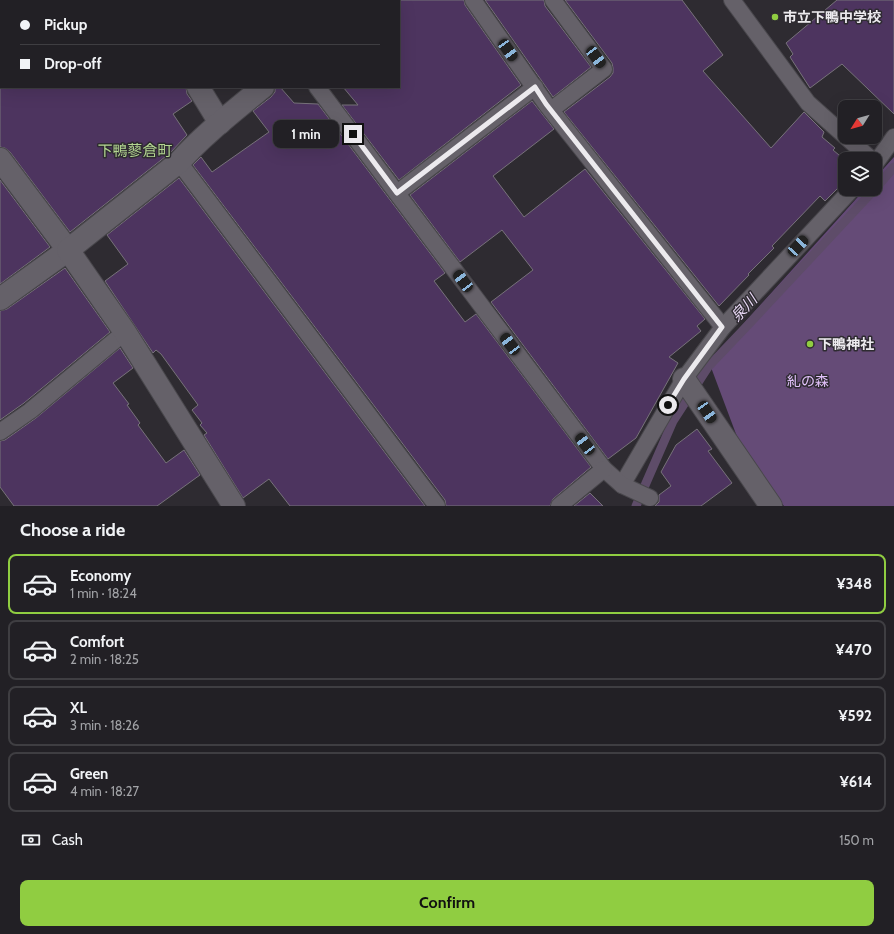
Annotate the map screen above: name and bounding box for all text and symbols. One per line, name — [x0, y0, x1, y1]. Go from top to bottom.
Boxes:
place label: 市立下鴨中学校 — [783, 8, 881, 26]
marker: 市立下鴨中学校 — [770, 12, 780, 22]
text: Pickup — [44, 16, 87, 34]
car — [496, 37, 520, 63]
car — [584, 44, 608, 70]
text: Drop-off — [44, 55, 102, 73]
north arrow — [838, 100, 882, 144]
map controls — [838, 100, 882, 196]
callout: 1 min — [273, 120, 339, 148]
route end — [344, 125, 362, 143]
text: 1 min — [291, 126, 321, 142]
district label: 下鴨蓼倉町 — [97, 142, 173, 160]
button: layers — [838, 152, 882, 196]
car — [785, 233, 811, 259]
car — [451, 268, 475, 294]
water label: 泉川 — [727, 289, 762, 325]
car — [498, 331, 522, 357]
place label: 下鴨神社 — [818, 335, 874, 353]
marker: 下鴨神社 — [805, 339, 815, 349]
park label: 糺の森 — [787, 372, 829, 390]
route start — [659, 396, 677, 414]
car — [695, 399, 719, 425]
car — [573, 431, 597, 457]
text: Choose a ride — [20, 519, 125, 541]
icon: car — [22, 566, 58, 602]
text: Economy — [70, 567, 131, 585]
text: ¥348 — [836, 575, 872, 593]
text: 1 min · 18:24 — [70, 585, 137, 601]
icon: car — [22, 632, 58, 668]
text: Comfort — [70, 633, 124, 651]
text: ¥470 — [836, 641, 872, 659]
text: 2 min · 18:25 — [70, 651, 139, 667]
icon: car — [22, 698, 58, 734]
text: XL — [70, 699, 87, 717]
text: ¥592 — [839, 707, 872, 725]
text: 3 min · 18:26 — [70, 717, 139, 733]
icon: car — [22, 764, 58, 800]
text: Green — [70, 765, 108, 783]
text: ¥614 — [840, 773, 872, 791]
text: 4 min · 18:27 — [70, 783, 139, 799]
icon: cash — [20, 829, 42, 851]
text: Cash — [52, 831, 83, 849]
text: 150 m — [839, 832, 874, 848]
button: Confirm — [20, 880, 874, 926]

